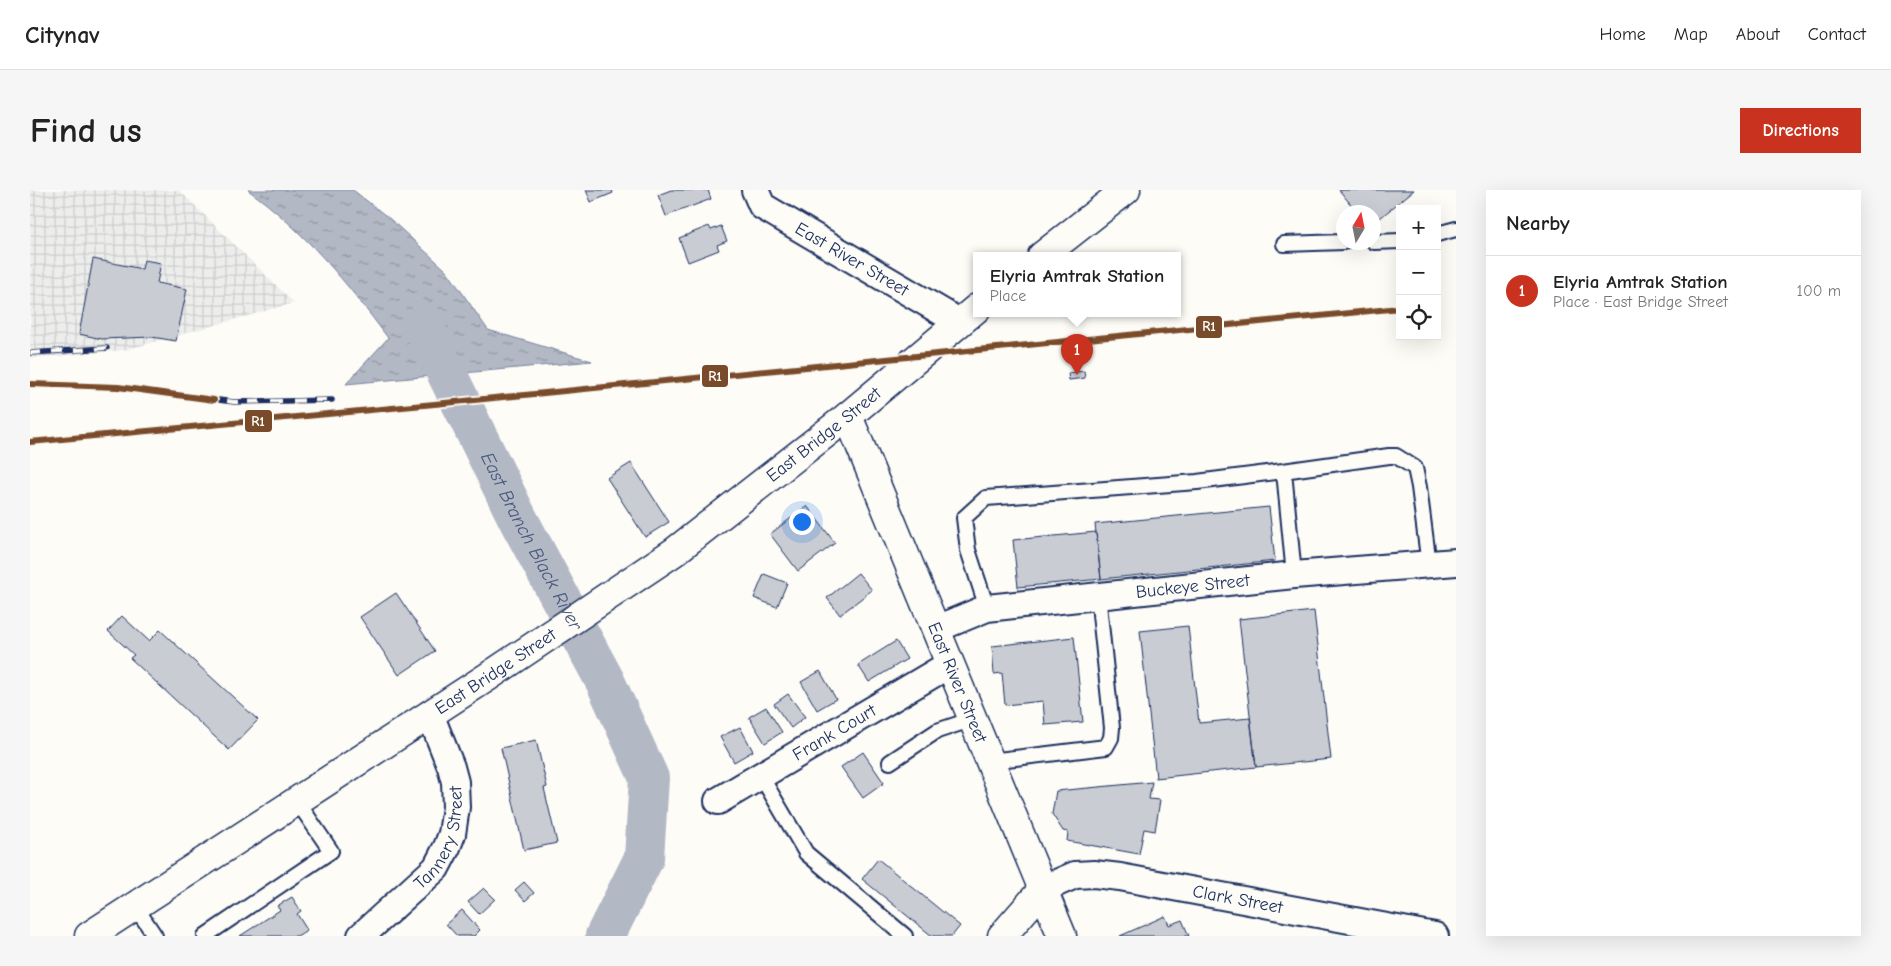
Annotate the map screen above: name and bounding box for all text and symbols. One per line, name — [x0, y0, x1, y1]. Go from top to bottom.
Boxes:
text: Citynav — [25, 21, 100, 49]
text: Home — [1599, 24, 1646, 45]
text: Map — [1674, 24, 1708, 45]
text: About — [1736, 24, 1780, 45]
text: Contact — [1808, 24, 1866, 45]
button: Directions — [1740, 108, 1861, 153]
text: Find us — [30, 110, 142, 151]
north arrow — [1336, 205, 1381, 250]
map controls — [1396, 205, 1441, 340]
button: + — [1396, 205, 1441, 250]
text: Nearby — [1506, 211, 1570, 235]
street label: East River Street — [792, 217, 913, 301]
button: − — [1396, 250, 1441, 295]
popup — [973, 252, 1181, 317]
text: Elyria Amtrak Station — [990, 265, 1164, 287]
text: Elyria Amtrak Station — [1553, 271, 1728, 293]
text: 1 — [1519, 282, 1525, 300]
text: 100 m — [1797, 282, 1841, 300]
text: Place — [990, 287, 1026, 305]
text: Place · East Bridge Street — [1553, 293, 1728, 311]
button: locate — [1396, 295, 1441, 340]
line badge: R1 — [1195, 315, 1223, 339]
text: R1 — [1202, 318, 1216, 335]
pin: 1 — [1061, 334, 1093, 375]
line badge: R1 — [701, 364, 729, 388]
text: R1 — [708, 368, 722, 385]
street label: East Bridge Street — [762, 382, 886, 486]
line badge: R1 — [244, 409, 273, 433]
text: R1 — [251, 413, 265, 430]
water label: East Branch Black River — [476, 449, 587, 635]
your location — [789, 509, 815, 535]
street label: Buckeye Street — [1135, 569, 1251, 602]
street label: East River Street — [924, 619, 992, 746]
street label: East Bridge Street — [431, 623, 560, 719]
street label: Frank Court — [789, 699, 880, 765]
street label: Tannery Street — [409, 785, 467, 894]
street label: Clark Street — [1191, 880, 1285, 918]

